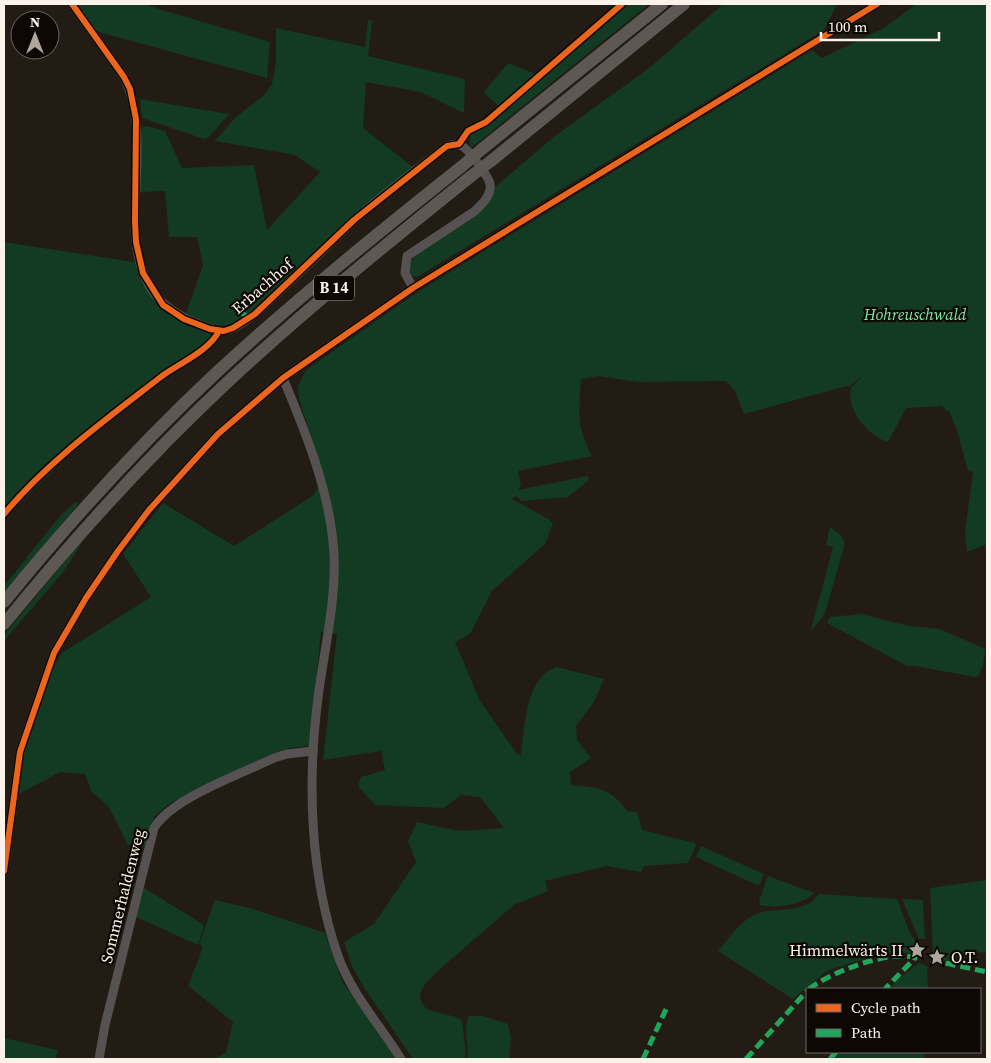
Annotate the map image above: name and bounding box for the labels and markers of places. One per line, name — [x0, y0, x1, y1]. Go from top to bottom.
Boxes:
place label: Himmelwärts II — [789, 939, 903, 961]
place icon: Himmelwärts II — [907, 940, 927, 960]
place label: O.T. — [951, 946, 978, 968]
place icon: O.T. — [927, 947, 947, 967]

